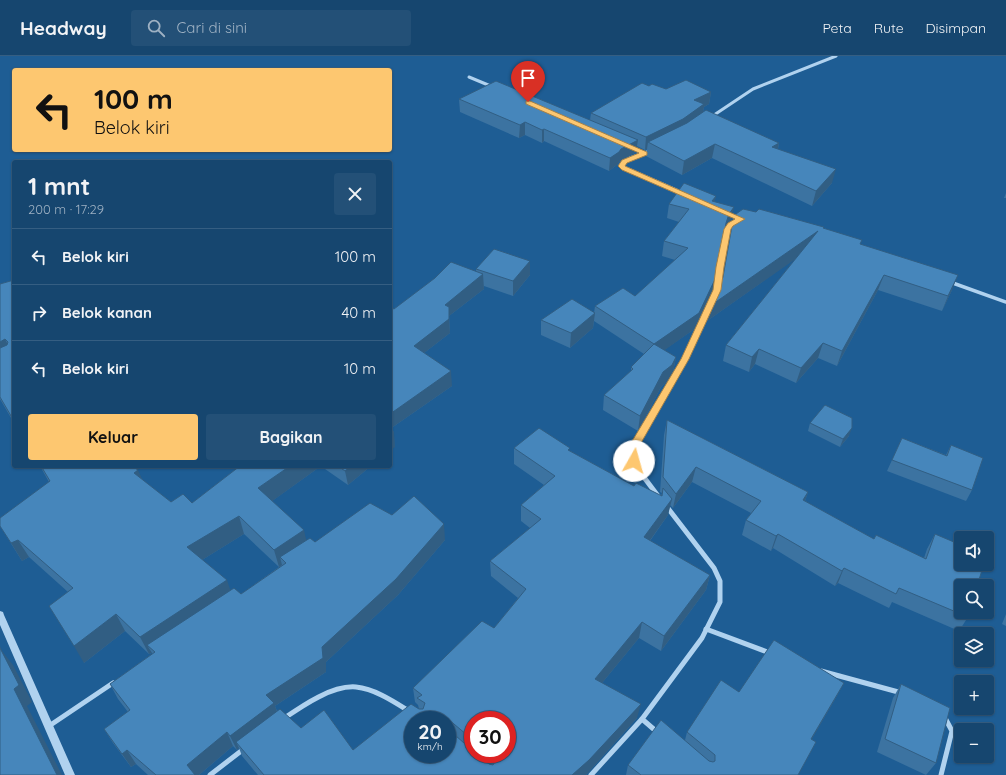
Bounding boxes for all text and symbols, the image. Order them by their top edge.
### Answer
search box [131,10,411,46]
text: Headway [20,16,107,40]
icon: search [145,17,167,39]
text: Cari di sini [177,18,247,37]
text: Peta [822,19,852,37]
text: Rute [874,19,904,37]
text: Disimpan [926,19,986,37]
pin [511,61,545,102]
icon: arrive [517,67,539,89]
text: 100 m [94,81,173,116]
icon: left [28,84,80,136]
text: Belok kiri [94,116,170,139]
text: 1 mnt [28,171,90,201]
button: close [334,173,376,215]
text: 200 m · 17:29 [28,201,104,217]
icon: left [28,246,50,268]
text: Belok kiri [62,247,129,266]
text: 100 m [335,247,376,266]
icon: right [28,302,50,324]
text: Belok kanan [62,303,152,322]
text: 40 m [341,303,376,322]
icon: left [28,358,50,380]
text: Belok kiri [62,359,129,378]
text: 10 m [344,359,376,378]
button: Keluar [28,414,198,460]
button: Bagikan [206,414,376,460]
position arrow [613,440,655,482]
map controls [954,531,994,763]
button: sound [954,531,994,571]
button: search [954,579,994,619]
button: layers [954,627,994,667]
button: + [954,675,994,715]
speed limit sign: 30 [464,711,516,763]
text: 20 [418,719,442,744]
button: − [954,723,994,763]
text: km/h [417,740,443,753]

